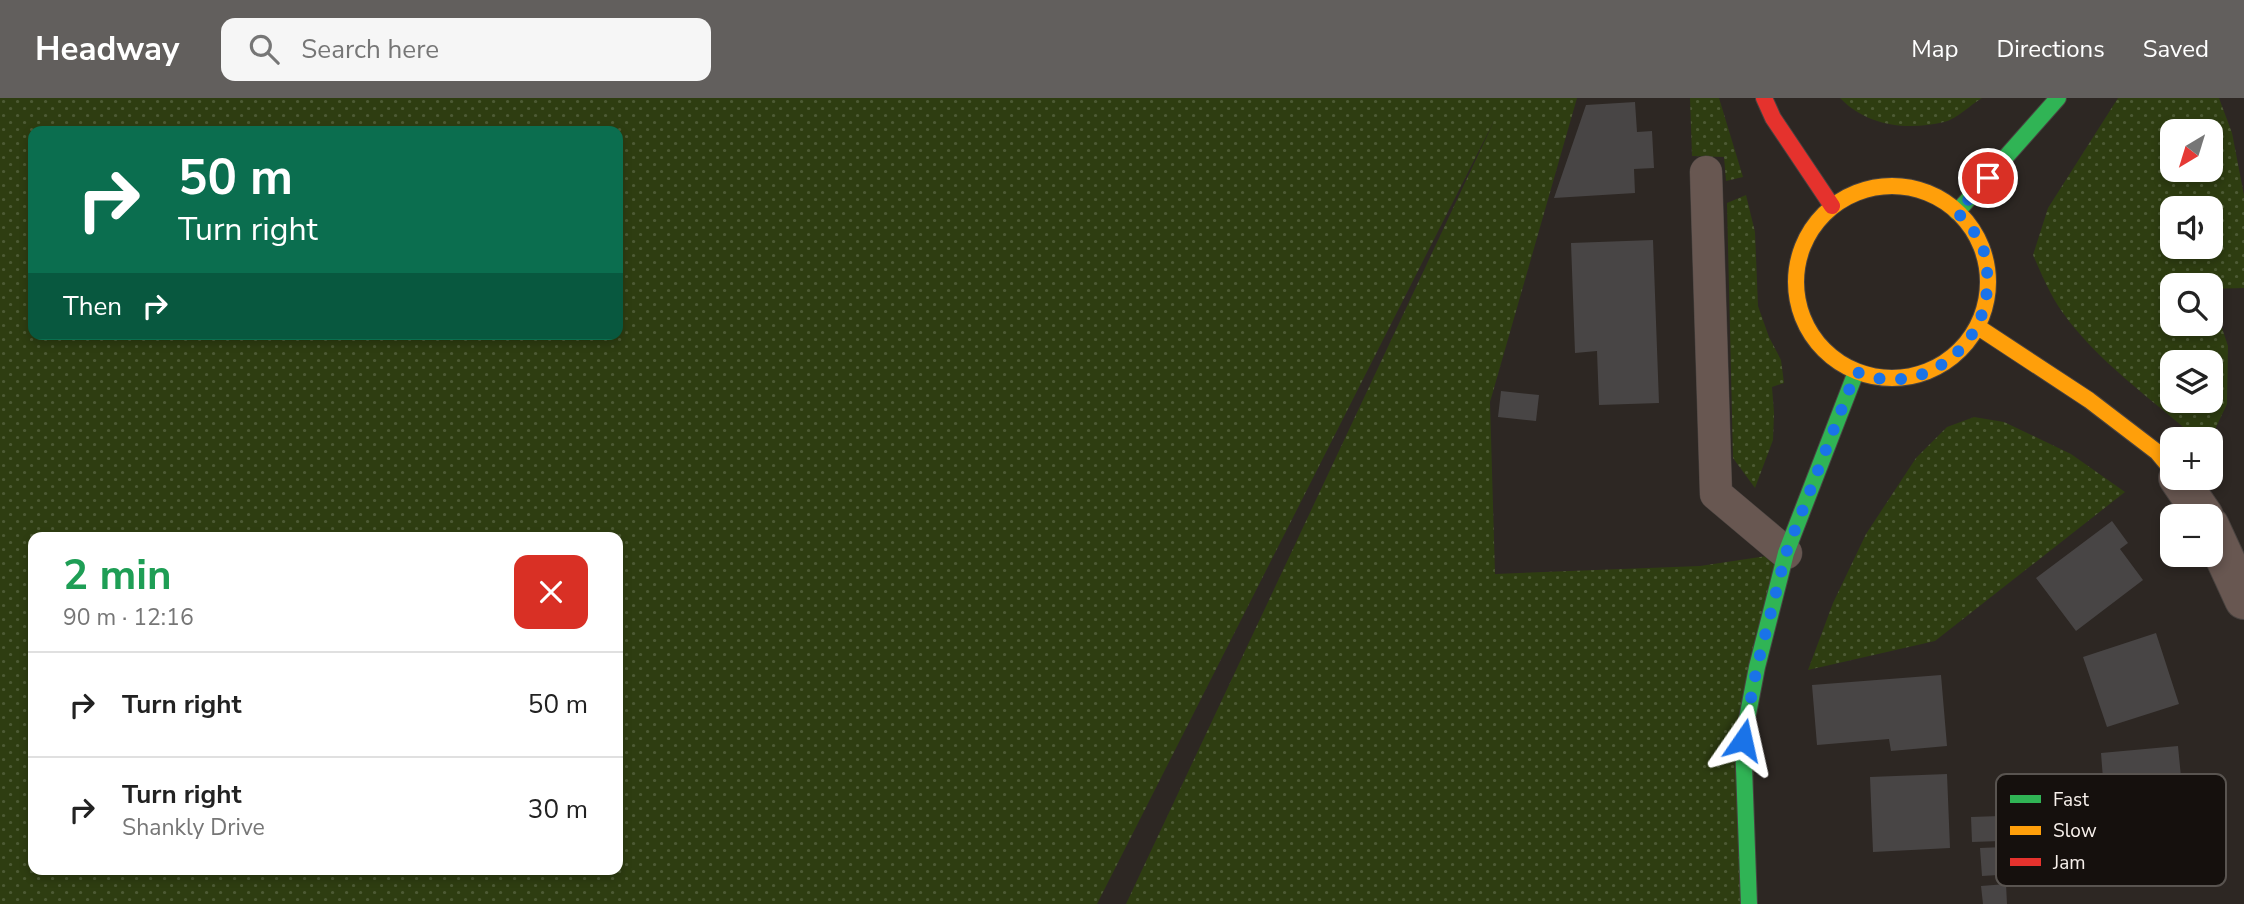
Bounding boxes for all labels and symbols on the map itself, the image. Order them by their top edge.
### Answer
north arrow [2160,119,2222,182]
pin [1958,148,2018,208]
position arrow [1706,703,1780,777]
legend [1996,774,2226,886]
text: Fast [2053,787,2089,813]
text: Slow [2053,818,2097,844]
text: Jam [2052,850,2086,876]

